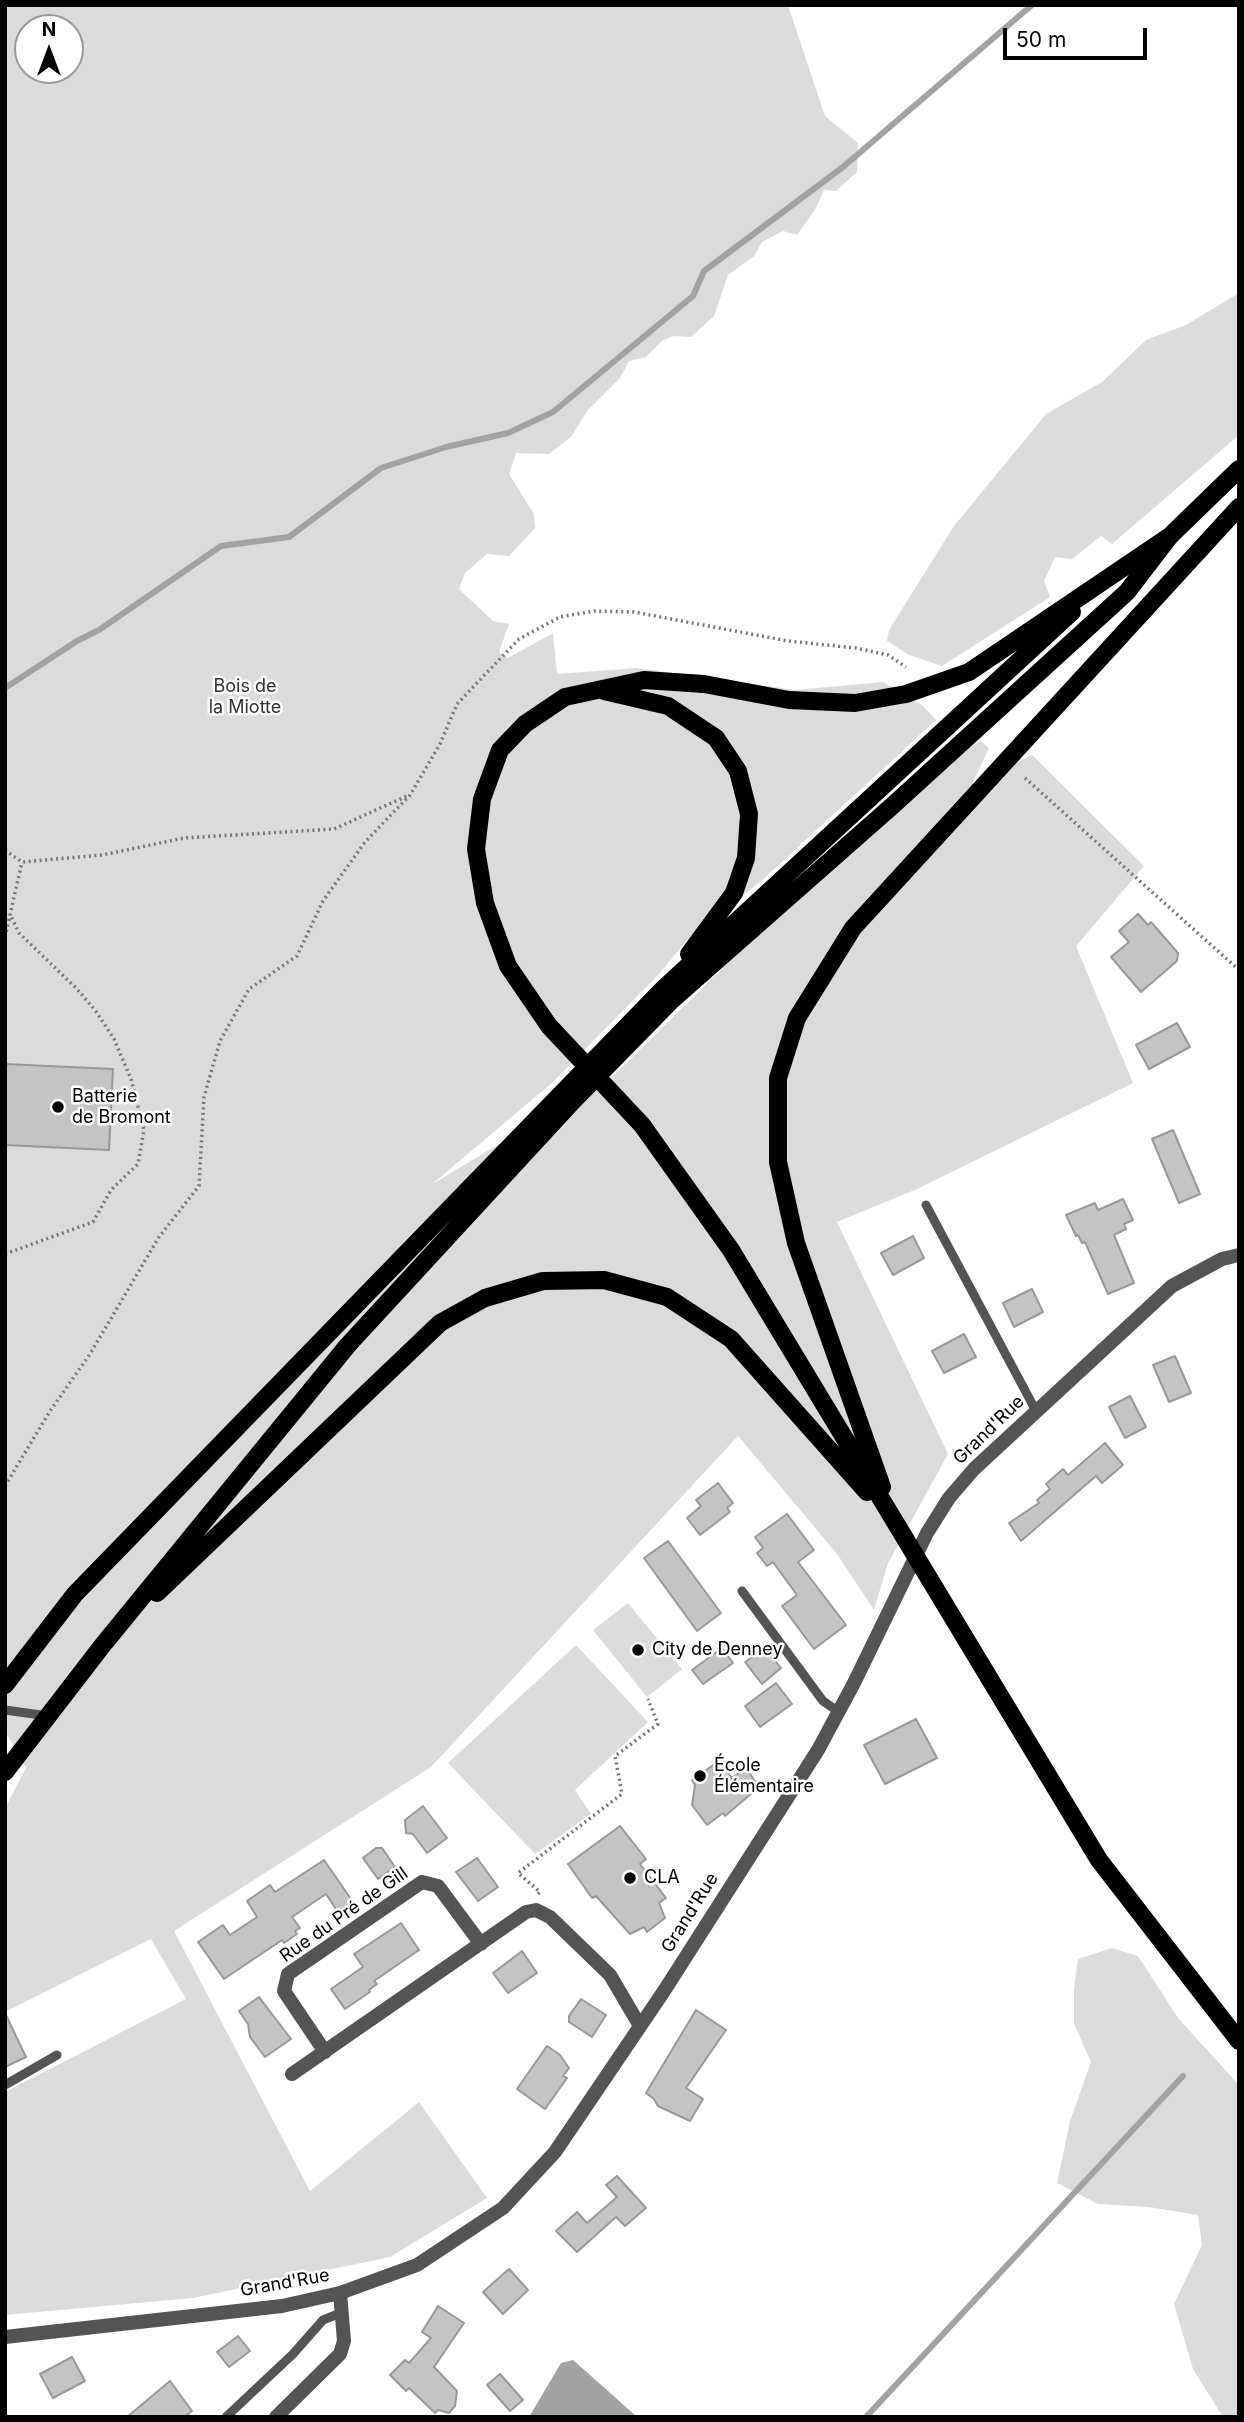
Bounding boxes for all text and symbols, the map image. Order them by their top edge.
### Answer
north arrow [14,14,84,84]
scale bar [1006,14,1150,58]
text: N [42,18,56,41]
text: 50 m [1016,27,1066,52]
park label: Bois de la Miotte [209,676,281,718]
place label: Batterie de Bromont [72,1086,171,1128]
marker: Batterie de Bromont [50,1099,66,1115]
street label: Grand'Rue [949,1391,1029,1469]
place label: City de Denney [652,1639,783,1661]
marker: City de Denney [630,1642,646,1658]
place label: École Élémentaire [714,1755,814,1798]
marker: École Élémentaire [692,1768,708,1784]
street label: Rue du Pré de Gill [276,1863,412,1967]
place label: CLA [644,1867,680,1889]
street label: Grand'Rue [657,1869,723,1957]
marker: CLA [622,1870,638,1886]
street label: Grand'Rue [239,2265,331,2301]

